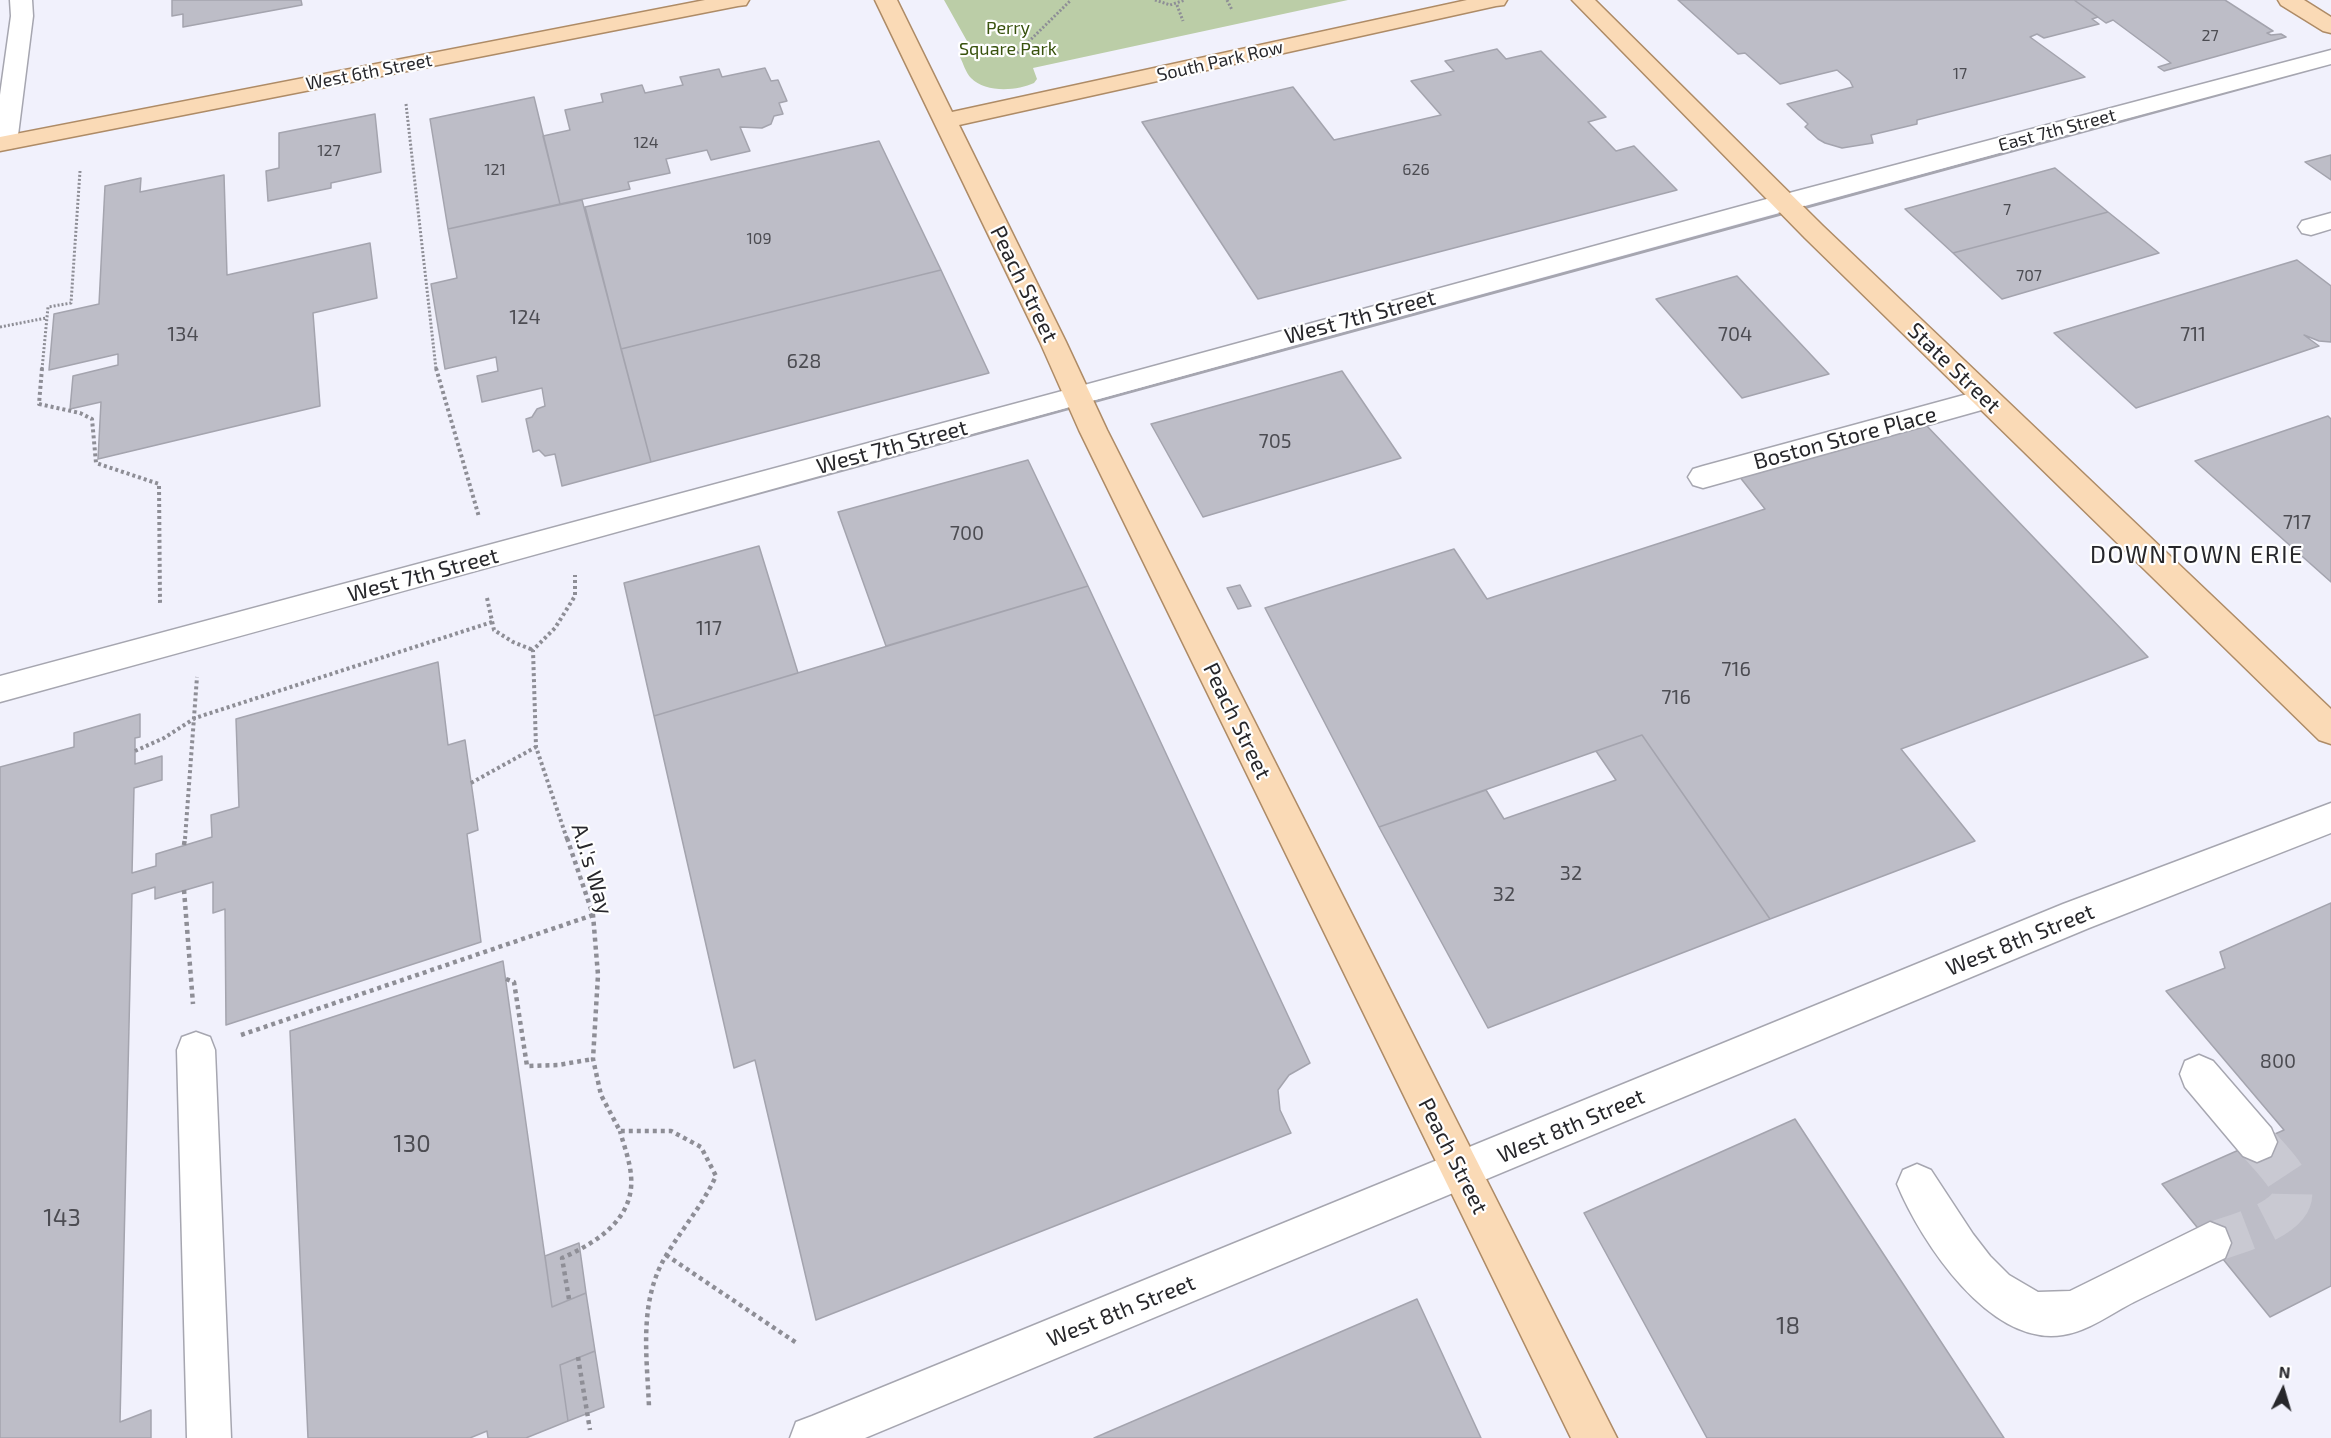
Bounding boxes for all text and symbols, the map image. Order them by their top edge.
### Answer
park label: Perry Square Park [959,17,1057,60]
house number: 27 [2201,26,2219,46]
street label: South Park Row [1155,36,1285,86]
street label: West 6th Street [304,49,434,95]
house number: 17 [1953,64,1967,84]
street label: East 7th Street [1996,104,2118,156]
house number: 124 [633,133,659,153]
house number: 127 [317,141,341,161]
house number: 121 [484,160,506,180]
house number: 626 [1402,160,1430,180]
house number: 7 [2003,200,2011,220]
street label: Peach Street [984,221,1064,347]
house number: 109 [746,229,772,249]
house number: 707 [2016,266,2042,286]
street label: West 7th Street [1282,284,1438,350]
house number: 124 [509,305,541,329]
street label: State Street [1902,317,2006,419]
house number: 134 [167,322,199,346]
house number: 704 [1718,322,1752,346]
house number: 711 [2180,322,2206,346]
house number: 628 [787,349,821,373]
street label: Boston Store Place [1751,401,1939,475]
street label: West 7th Street [814,414,970,480]
house number: 705 [1258,429,1292,453]
house number: 717 [2283,510,2311,534]
house number: 700 [950,521,984,545]
district label: DOWNTOWN ERIE [2090,541,2304,569]
street label: West 7th Street [345,542,501,608]
house number: 117 [696,616,722,640]
house number: 716 [1721,657,1751,681]
street label: Peach Street [1197,658,1277,784]
house number: 716 [1661,685,1691,709]
street label: A.J.'s Way [566,820,618,918]
house number: 32 [1560,861,1582,885]
house number: 32 [1493,882,1515,906]
street label: West 8th Street [1942,898,2098,982]
house number: 800 [2260,1049,2296,1073]
street label: West 8th Street [1493,1083,1649,1169]
street label: Peach Street [1413,1094,1493,1218]
house number: 130 [393,1130,431,1158]
house number: 143 [43,1204,81,1232]
street label: West 8th Street [1043,1269,1199,1353]
house number: 18 [1776,1312,1800,1340]
north arrow [2253,1360,2313,1420]
text: N [2278,1362,2291,1382]

